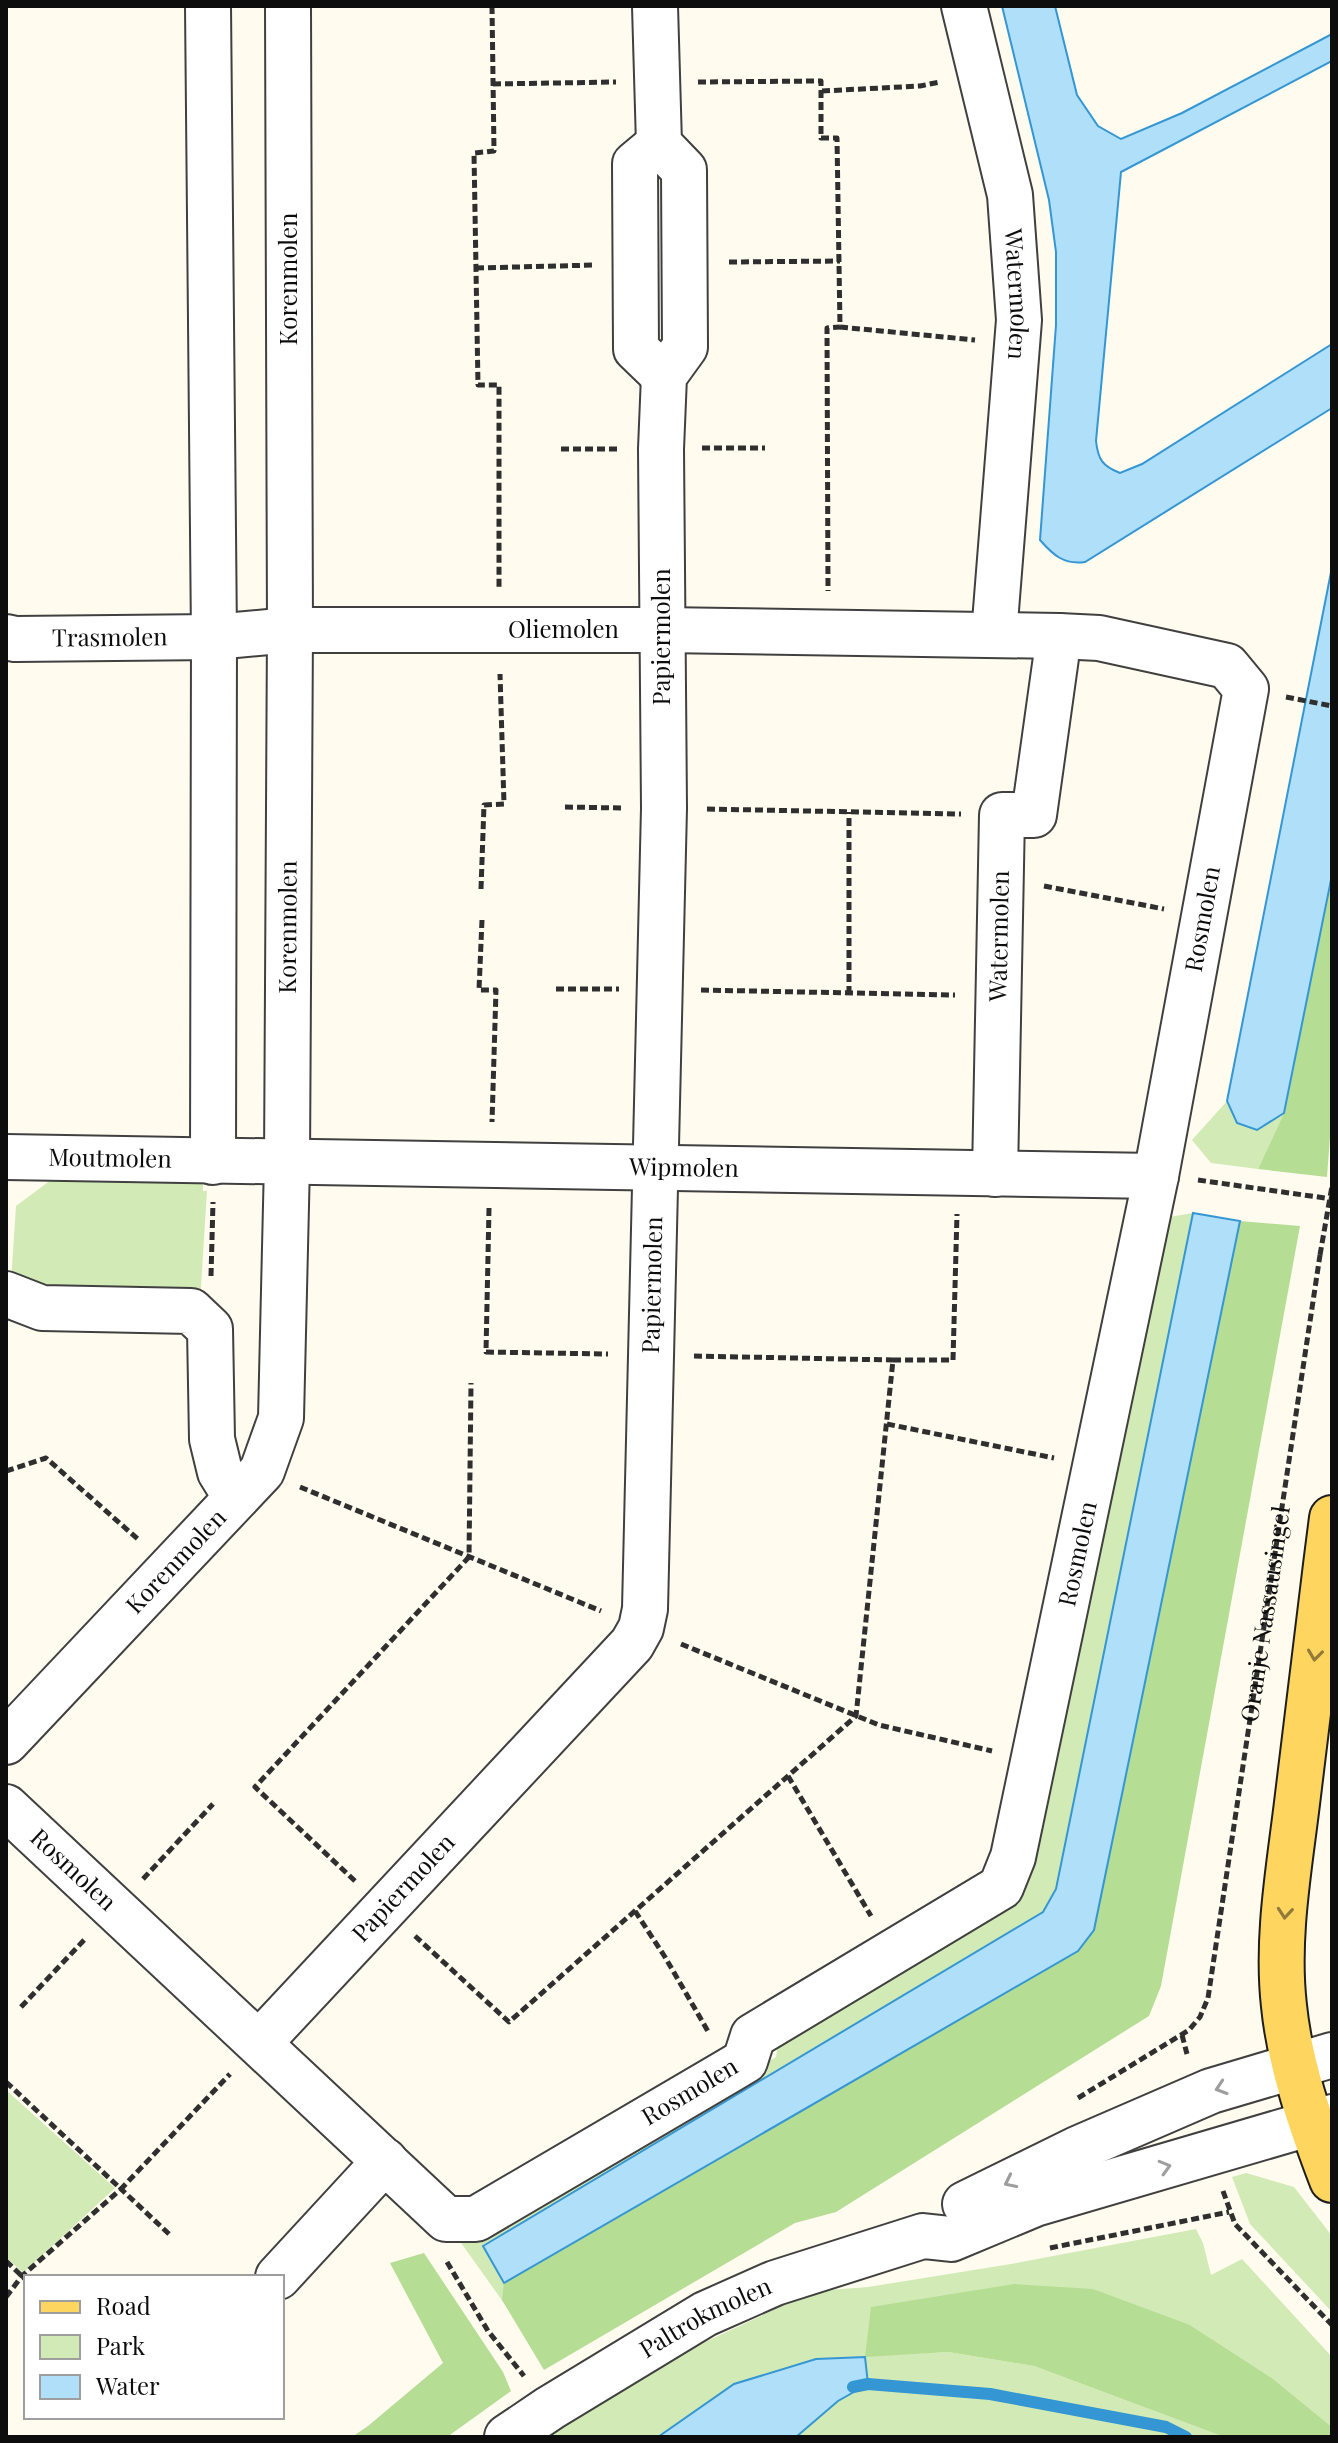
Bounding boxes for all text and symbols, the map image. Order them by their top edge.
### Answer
street label: Korenmolen [271,213,303,345]
street label: Watermolen [998,227,1037,361]
street label: Papiermolen [644,569,676,705]
street label: Oliemolen [508,612,619,644]
street label: Trasmolen [52,619,168,653]
street label: Korenmolen [270,861,303,994]
street label: Rosmolen [1176,863,1226,974]
street label: Watermolen [980,870,1015,1003]
street label: Moutmolen [48,1140,172,1174]
street label: Wipmolen [628,1149,739,1183]
street label: Papiermolen [633,1216,668,1354]
street label: Rosmolen [1049,1498,1103,1609]
street label: Korenmolen [118,1501,232,1620]
street label: Oranje Nassausingel [1232,1503,1296,1724]
one-way arrow [1307,1649,1324,1662]
street label: Rosmolen [24,1820,124,1917]
street label: Papiermolen [344,1826,461,1948]
one-way arrow [1277,1907,1294,1920]
street label: Rosmolen [635,2049,743,2131]
one-way arrow [1215,2079,1229,2095]
one-way arrow [1158,2160,1171,2176]
one-way arrow [1004,2172,1018,2188]
street label: Paltrokmolen [633,2269,776,2364]
legend [24,2275,284,2419]
text: Road [96,2289,151,2321]
text: Park [96,2329,146,2361]
text: Water [95,2369,160,2401]

